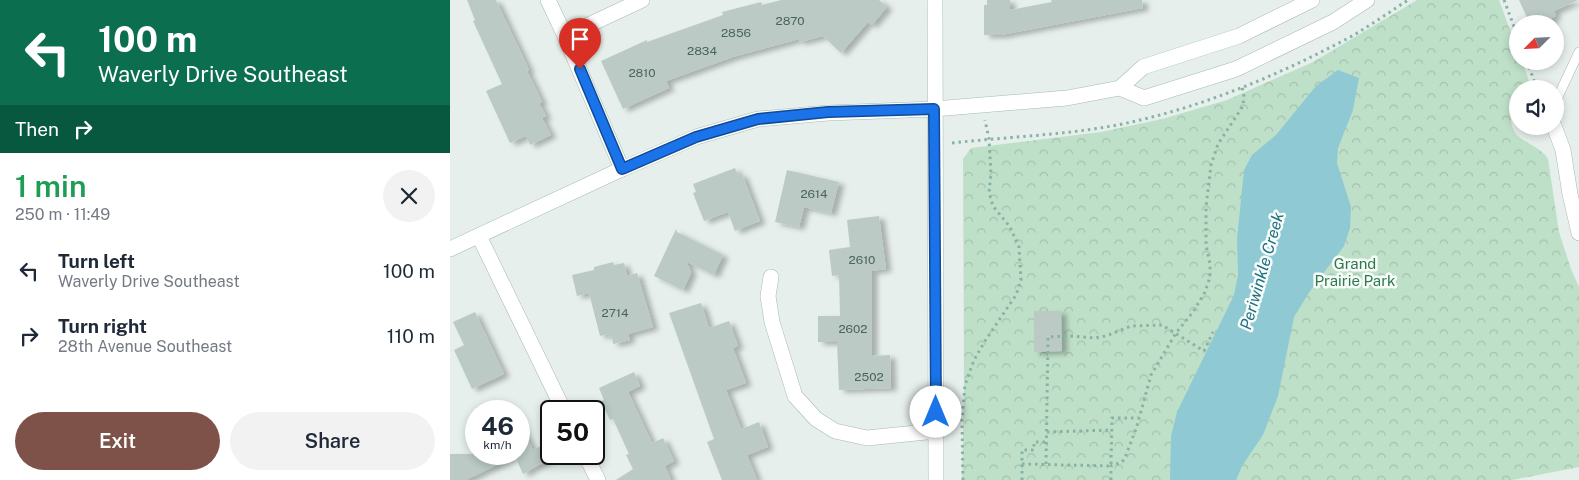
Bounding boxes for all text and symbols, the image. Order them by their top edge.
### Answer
house number: 2870 [775,14,805,28]
north arrow [1509,15,1564,70]
map controls [1509,15,1564,135]
pin [559,18,601,69]
text: 100 m [98,19,197,60]
icon: left [15,20,80,85]
icon: arrive [566,25,594,53]
house number: 2856 [721,26,751,40]
house number: 2834 [687,44,717,58]
text: Waverly Drive Southeast [98,61,348,87]
house number: 2810 [628,66,656,80]
button: sound [1509,80,1564,135]
icon: right [69,115,97,143]
text: Then [15,118,59,140]
text: 1 min [15,168,86,204]
button: close [383,170,435,222]
house number: 2614 [800,187,828,201]
text: 250 m · 11:49 [15,205,110,224]
water label: Periwinkle Creek [1236,210,1288,332]
text: Turn left [58,250,135,272]
house number: 2610 [849,253,875,267]
park label: Grand Prairie Park [1315,255,1395,289]
icon: left [15,257,43,285]
text: 100 m [383,260,435,282]
text: Waverly Drive Southeast [58,272,240,291]
house number: 2714 [601,306,629,320]
text: Turn right [58,315,147,337]
icon: right [15,322,43,350]
house number: 2602 [838,322,868,336]
text: 110 m [387,325,435,347]
text: 28th Avenue Southeast [58,337,232,356]
house number: 2502 [854,370,884,384]
position arrow [909,385,961,437]
speed limit sign: 50 [540,400,605,465]
text: 46 [481,411,514,441]
button: Exit [15,412,220,470]
button: Share [230,412,435,470]
text: km/h [483,438,512,452]

